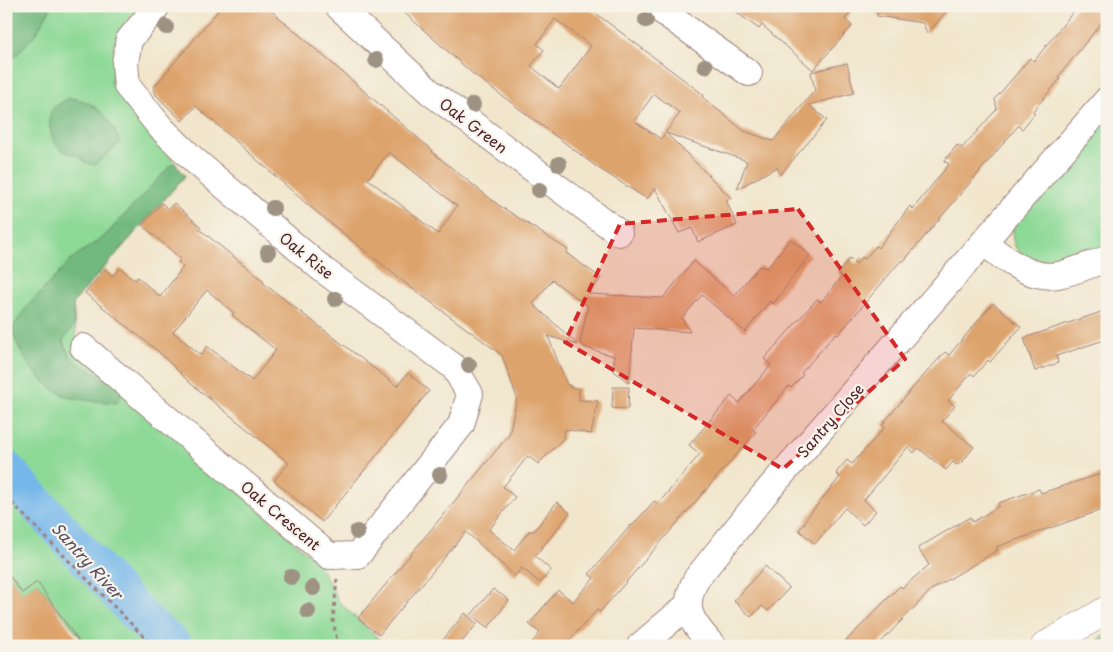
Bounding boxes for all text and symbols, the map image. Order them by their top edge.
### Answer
street label: Oak Green [435,92,513,158]
street label: Oak Rise [275,226,339,284]
street label: Santry Close [791,378,869,462]
street label: Oak Crescent [236,475,326,555]
water label: Santry River [47,516,131,606]

